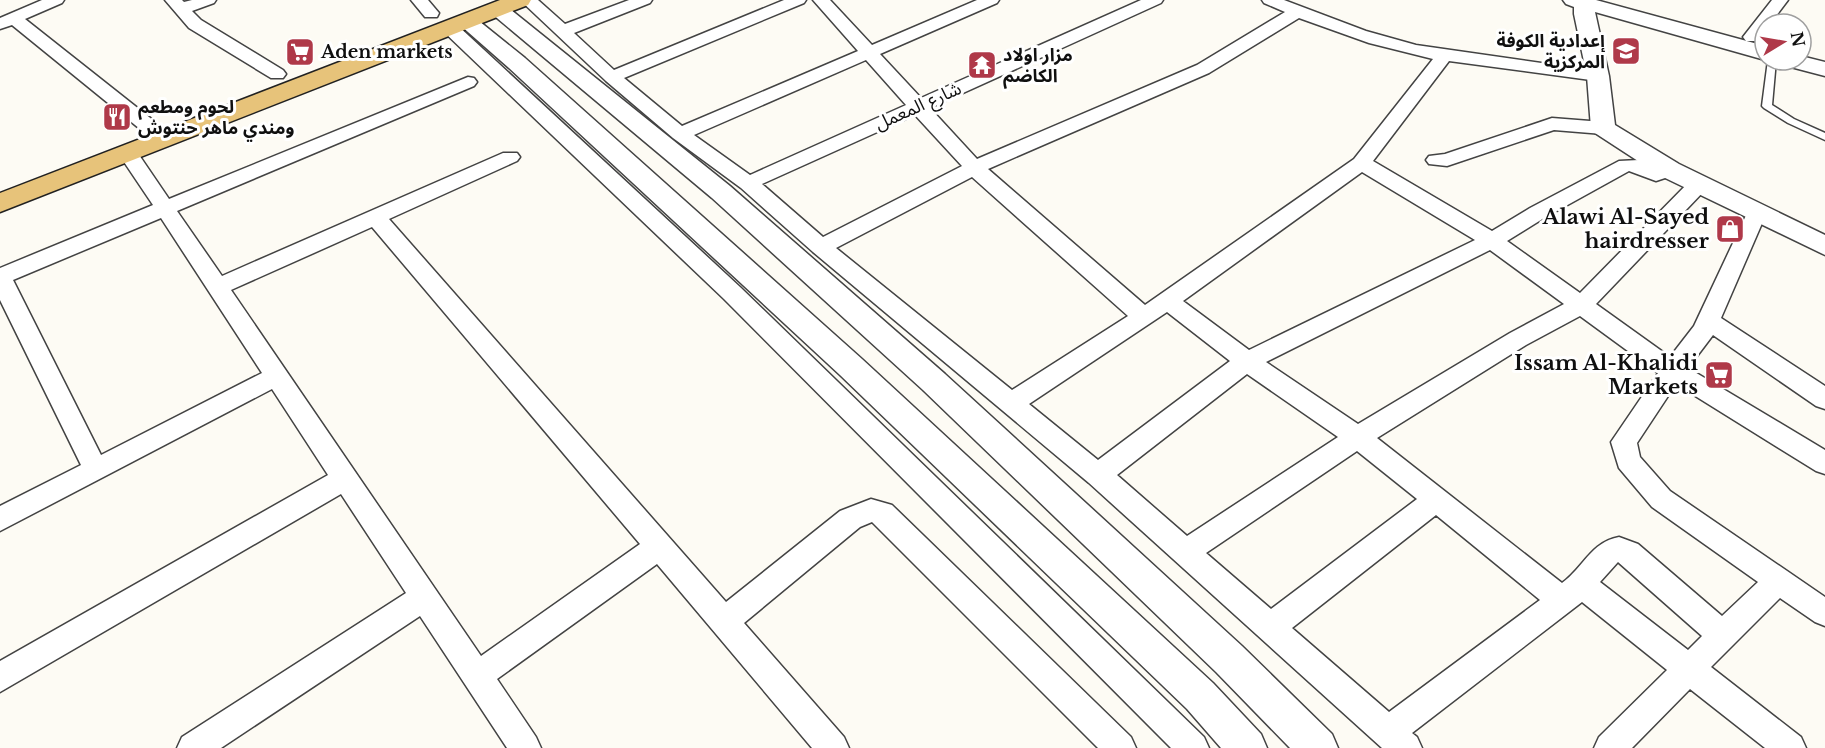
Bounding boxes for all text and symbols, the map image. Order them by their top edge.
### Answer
north arrow [1753,12,1813,72]
place label: إعدادية الكوفة المركزية [1496,30,1606,73]
text: N [1786,30,1809,48]
school or university icon: إعدادية الكوفة المركزية [1610,35,1642,67]
supermarket icon: Aden markets [284,36,316,68]
place label: Aden markets [320,41,453,63]
place label: مزار اولاد الكاضم [1003,44,1073,89]
temple icon: مزار اولاد الكاضم [966,49,998,81]
street label: شارع المعمل [871,77,966,138]
place label: لحوم ومطعم ومندي ماهر حنتوش [138,96,295,142]
restaurant icon: لحوم ومطعم ومندي ماهر حنتوش [101,101,133,133]
place label: Alawi Al-Sayed hairdresser [1541,204,1710,254]
shop icon: Alawi Al-Sayed hairdresser [1714,213,1746,245]
place label: Issam Al-Khalidi Markets [1514,350,1698,400]
supermarket icon: Issam Al-Khalidi Markets [1703,359,1735,391]

